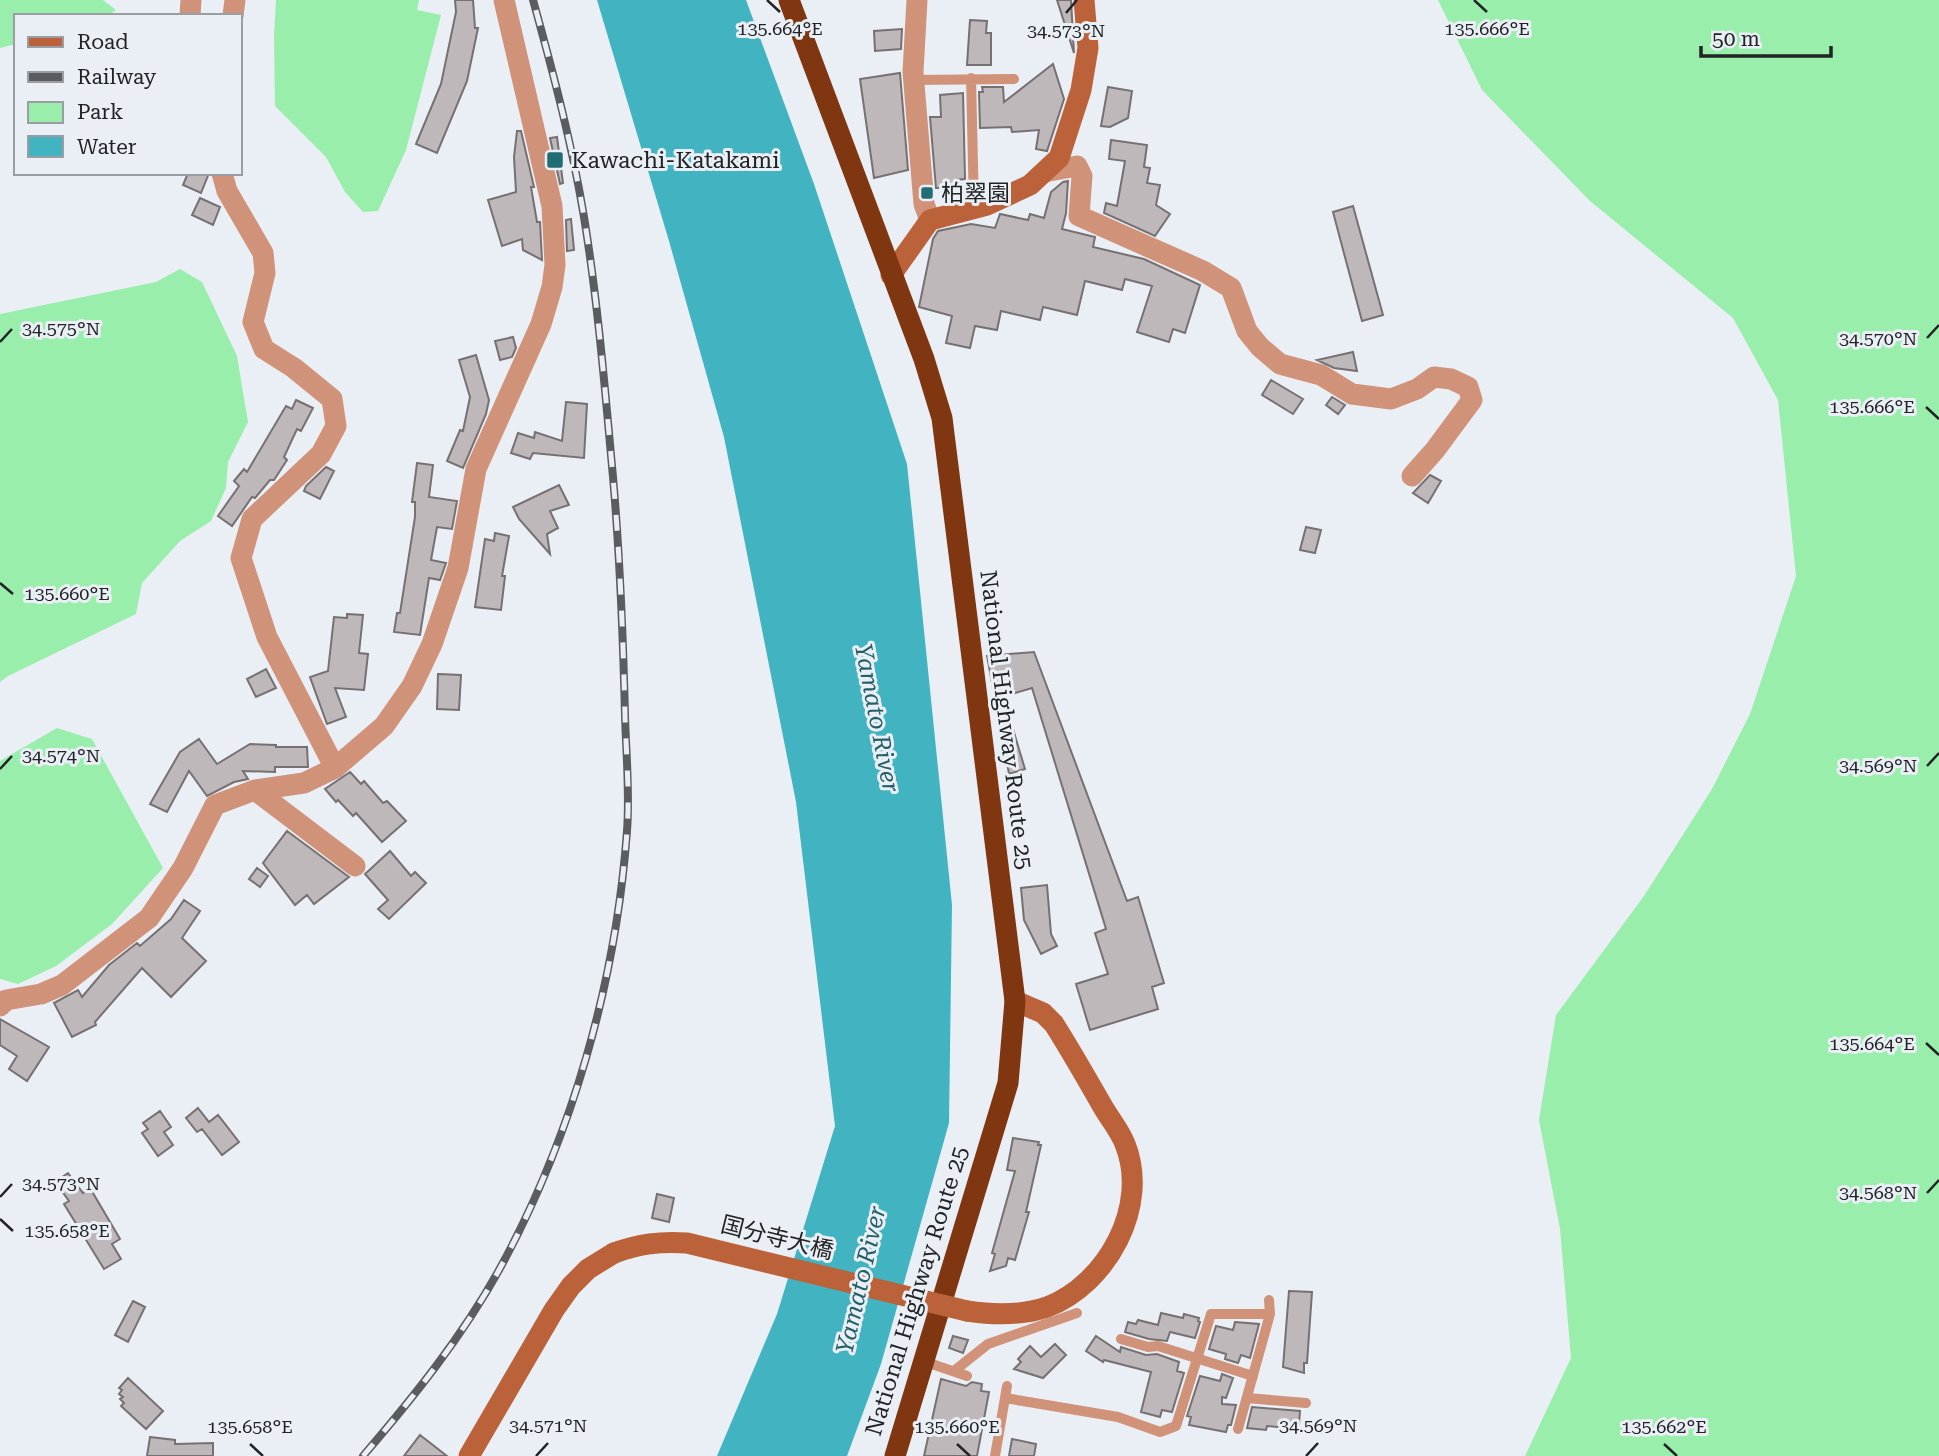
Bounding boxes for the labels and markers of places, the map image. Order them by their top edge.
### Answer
place label: Kawachi-Katakami [571,147,780,174]
marker: Kawachi-Katakami [545,150,565,170]
place label: 柏翠園 [941,180,1010,207]
marker: 柏翠園 [919,185,935,201]

